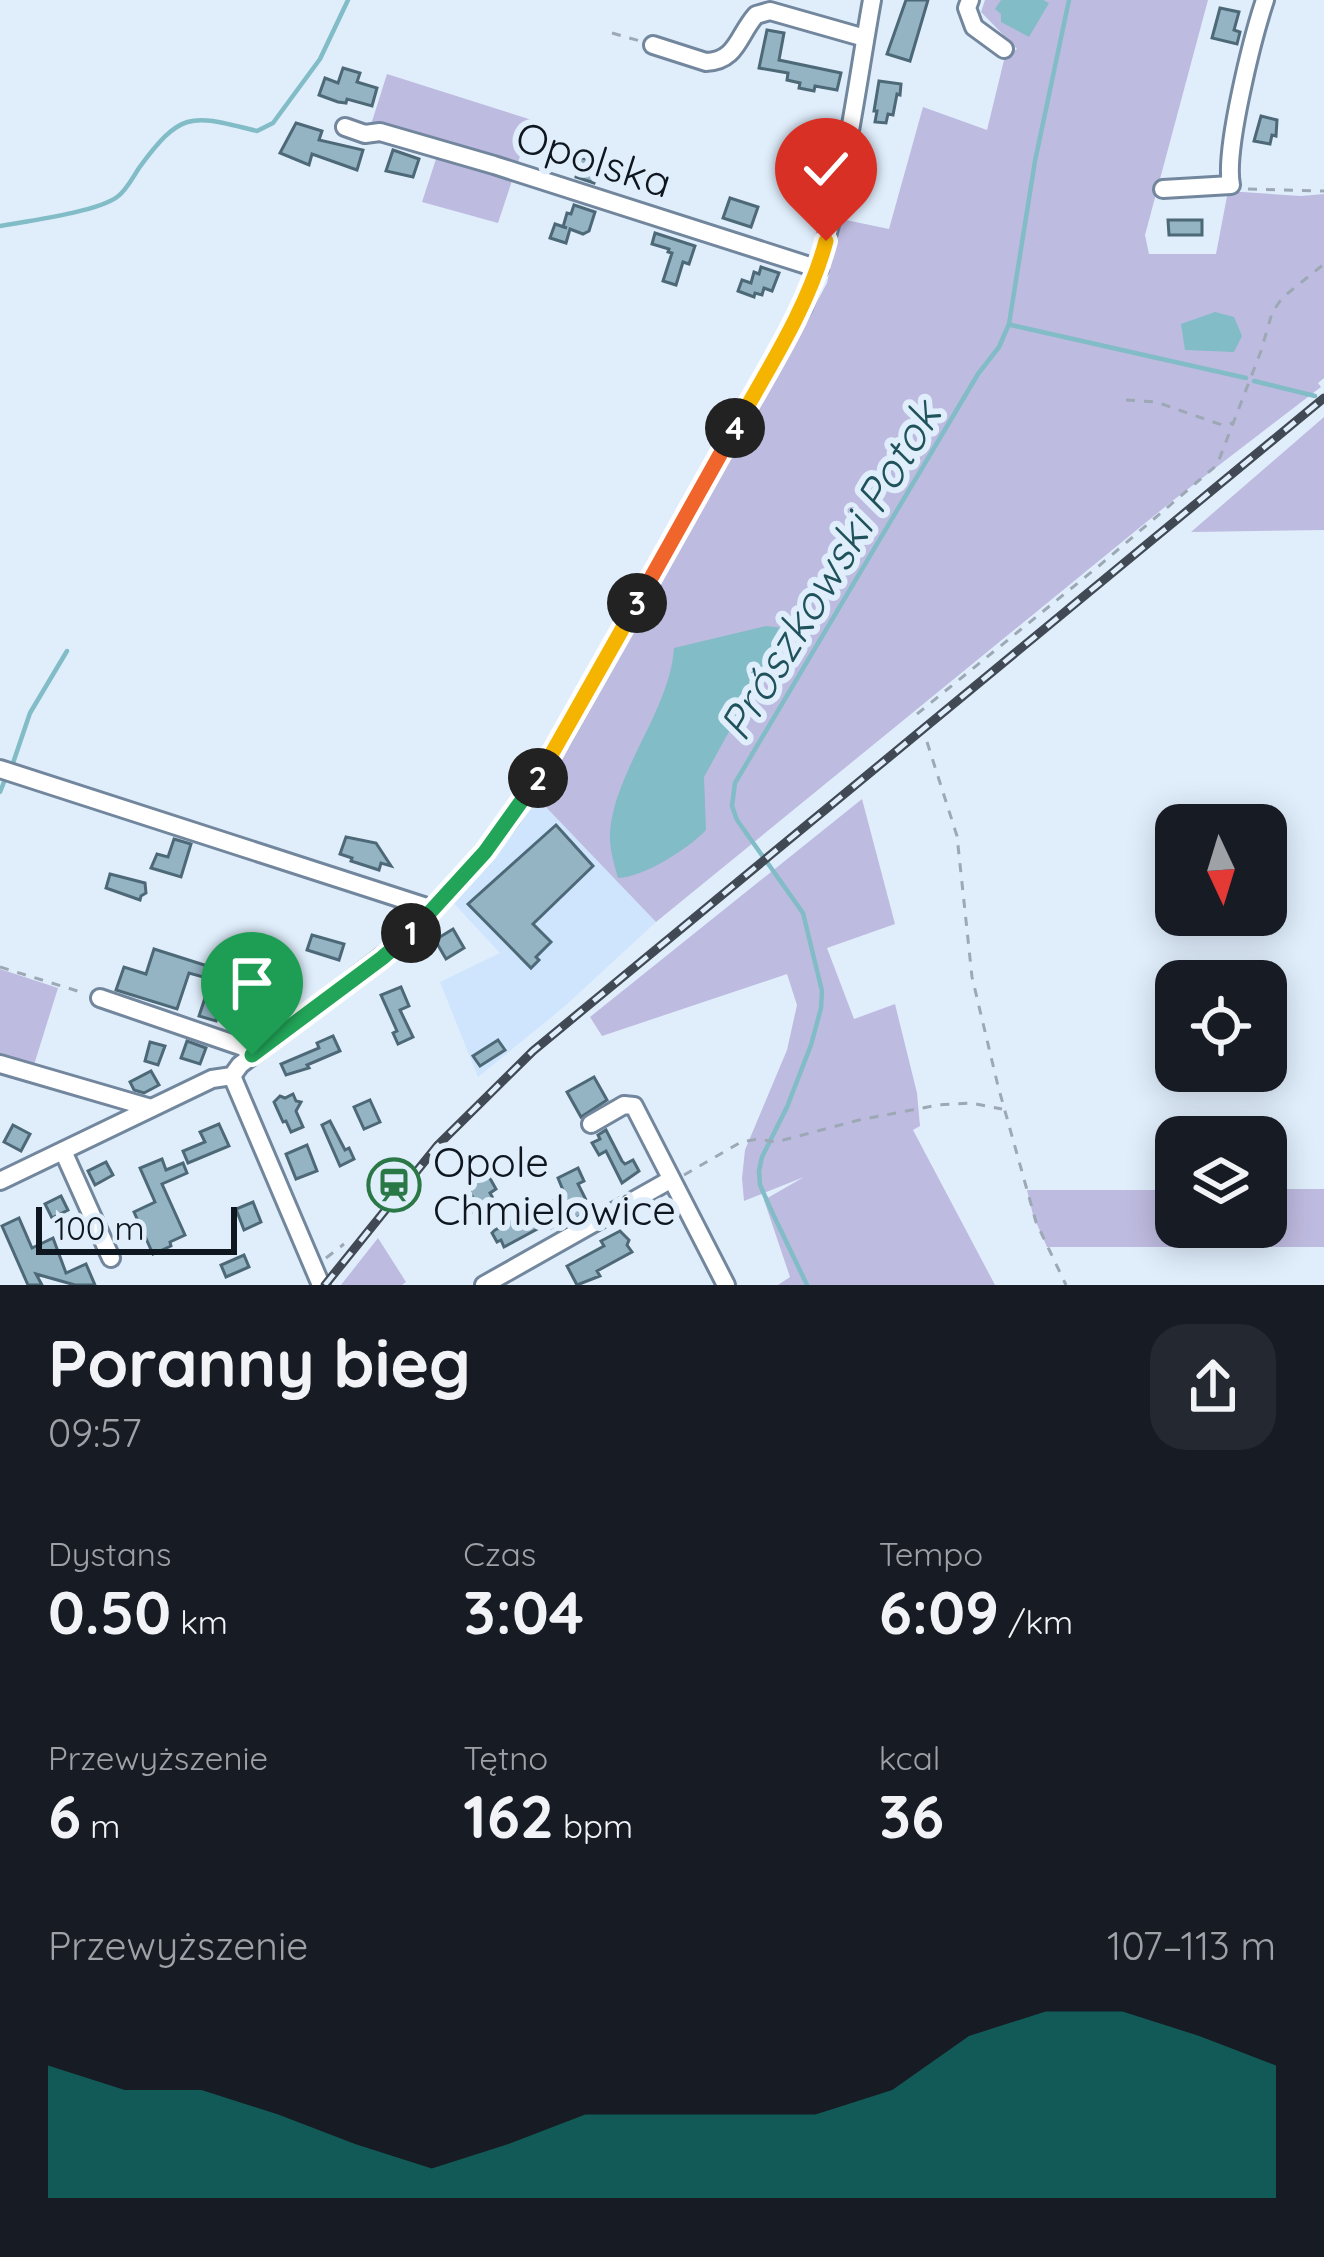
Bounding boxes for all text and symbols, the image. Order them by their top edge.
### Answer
street label: Opolska [510,109,678,209]
pin [775,118,877,241]
icon: check [793,136,859,202]
water label: Prószkowski Potok [706,387,954,749]
pin: 4 [705,398,765,458]
text: 4 [725,407,745,448]
pin: 3 [607,573,667,633]
text: 3 [628,582,646,623]
pin: 2 [508,748,568,808]
text: 2 [529,757,547,798]
north arrow [1155,804,1287,936]
map controls [1155,804,1287,1248]
pin: 1 [381,903,441,963]
text: 1 [405,912,417,953]
pin [201,932,303,1055]
icon: arrive [219,950,285,1016]
button: locate [1155,960,1287,1092]
button: layers [1155,1116,1287,1248]
place label: Opole Chmielowice [433,1135,676,1236]
station icon: Opole Chmielowice [366,1157,422,1213]
scale bar [36,1201,237,1254]
text: 100 m [54,1207,145,1248]
text: Poranny bieg [48,1321,471,1404]
button: share [1150,1324,1276,1450]
text: 09:57 [48,1408,142,1457]
text: Dystans [48,1533,171,1574]
text: Czas [463,1533,536,1574]
text: Tempo [879,1533,983,1574]
text: 0.50 [48,1574,171,1649]
text: 3:04 [463,1574,584,1649]
text: 6:09 [879,1574,999,1649]
text: km [171,1601,228,1642]
text: /km [999,1601,1073,1642]
text: Przewyższenie [48,1737,268,1778]
text: Tętno [463,1737,548,1778]
text: kcal [879,1737,940,1778]
text: 6 [48,1778,81,1853]
text: 162 [463,1778,554,1853]
text: 36 [879,1778,944,1853]
text: m [81,1805,120,1846]
text: bpm [554,1805,633,1846]
text: Przewyższenie [48,1921,308,1970]
text: 107–113 m [1107,1921,1276,1970]

